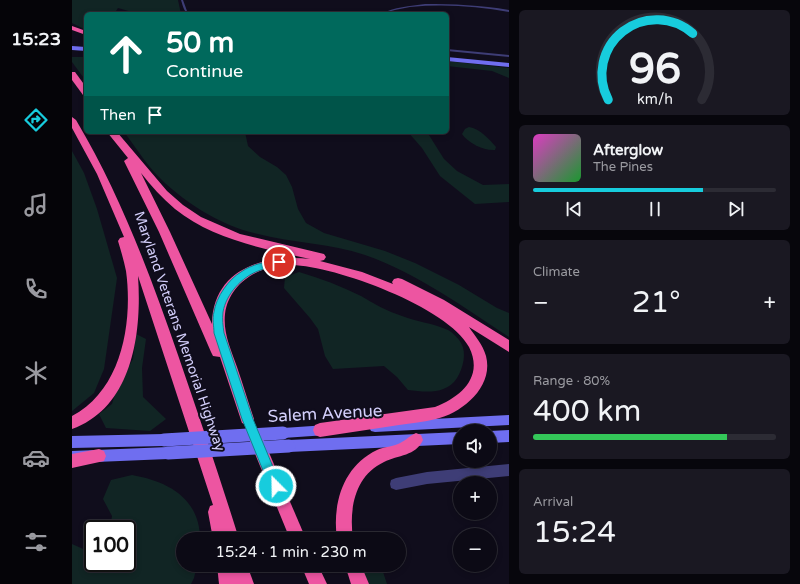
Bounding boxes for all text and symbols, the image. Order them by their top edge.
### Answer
text: 50 m [166,26,234,60]
text: 15:23 [11,28,61,50]
icon: ahead [100,28,152,80]
text: 96 [628,45,681,95]
text: Continue [166,60,243,82]
text: km/h [637,91,672,108]
icon: arrive [144,104,166,126]
icon: directions [22,106,50,134]
text: Then [100,106,136,124]
text: Afterglow [593,141,663,159]
text: The Pines [593,159,653,175]
icon: music [22,191,50,219]
icon: previous [563,198,585,220]
icon: pause [644,198,666,220]
icon: next [725,198,747,220]
street label: Maryland Veterans Memorial Highway [130,209,229,454]
pin [262,245,296,279]
icon: arrive [268,251,290,273]
text: Climate [533,264,580,280]
icon: phone [22,275,50,303]
text: 21° [632,284,681,321]
text: − [533,290,549,316]
text: + [764,290,776,316]
icon: climate [22,359,50,387]
text: Range · 80% [533,373,610,389]
text: 400 km [533,393,641,430]
street label: Salem Avenue [267,400,383,427]
map controls [453,424,497,572]
button: sound [453,424,497,468]
icon: car [22,444,50,472]
position arrow [255,465,297,507]
button: + [453,476,497,520]
text: Arrival [533,494,573,510]
text: 15:24 [533,514,616,551]
speed limit sign: 100 [84,520,136,572]
icon: filters [22,528,50,556]
button: − [453,528,497,572]
text: 15:24 · 1 min · 230 m [216,543,366,561]

